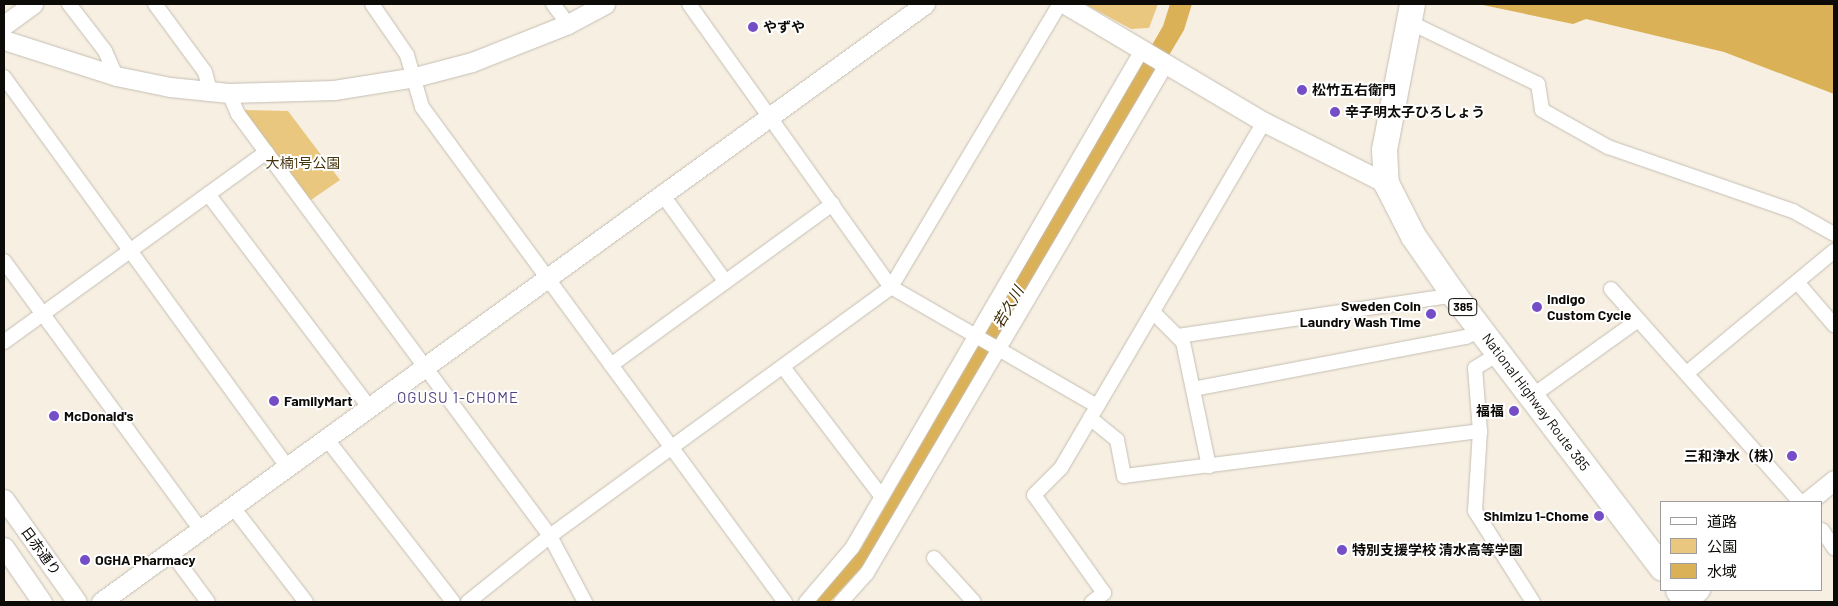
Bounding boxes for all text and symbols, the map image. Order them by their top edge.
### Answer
place label: やずや [763,19,805,35]
marker: やずや [747,21,759,33]
place label: 松竹五右衛門 [1312,82,1396,98]
marker: 松竹五右衛門 [1296,84,1308,96]
place label: 辛子明太子ひろしょう [1345,104,1485,120]
marker: 辛子明太子ひろしょう [1329,106,1341,118]
park label: 大楠1号公園 [266,155,340,171]
water label: 若久川 [989,283,1027,331]
place label: Indigo Custom Cycle [1547,291,1631,324]
place label: Sweden Coin Laundry Wash Time [1300,298,1421,331]
road number: 385 [1448,298,1478,316]
marker: Indigo Custom Cycle [1531,301,1543,313]
marker: Sweden Coin Laundry Wash Time [1425,308,1437,320]
street label: National Highway Route 385 [1479,330,1593,474]
district label: OGUSU 1-CHOME [395,389,521,407]
place label: FamilyMart [284,393,352,409]
marker: FamilyMart [268,395,280,407]
place label: 福福 [1476,403,1504,419]
marker: 福福 [1508,405,1520,417]
place label: McDonald's [64,408,133,424]
marker: McDonald's [48,410,60,422]
place label: 三和浄水（株） [1684,448,1782,464]
marker: 三和浄水（株） [1786,450,1798,462]
legend [1660,501,1823,591]
place label: Shimizu 1-Chome [1483,508,1589,524]
marker: Shimizu 1-Chome [1593,510,1605,522]
text: 道路 [1707,512,1737,530]
street label: 日赤通り [18,523,64,579]
text: 公園 [1707,537,1737,555]
place label: 特別支援学校 清水高等学園 [1352,542,1523,558]
marker: 特別支援学校 清水高等学園 [1336,544,1348,556]
place label: OGHA Pharmacy [95,552,196,568]
marker: OGHA Pharmacy [79,554,91,566]
text: 水域 [1707,562,1737,580]

